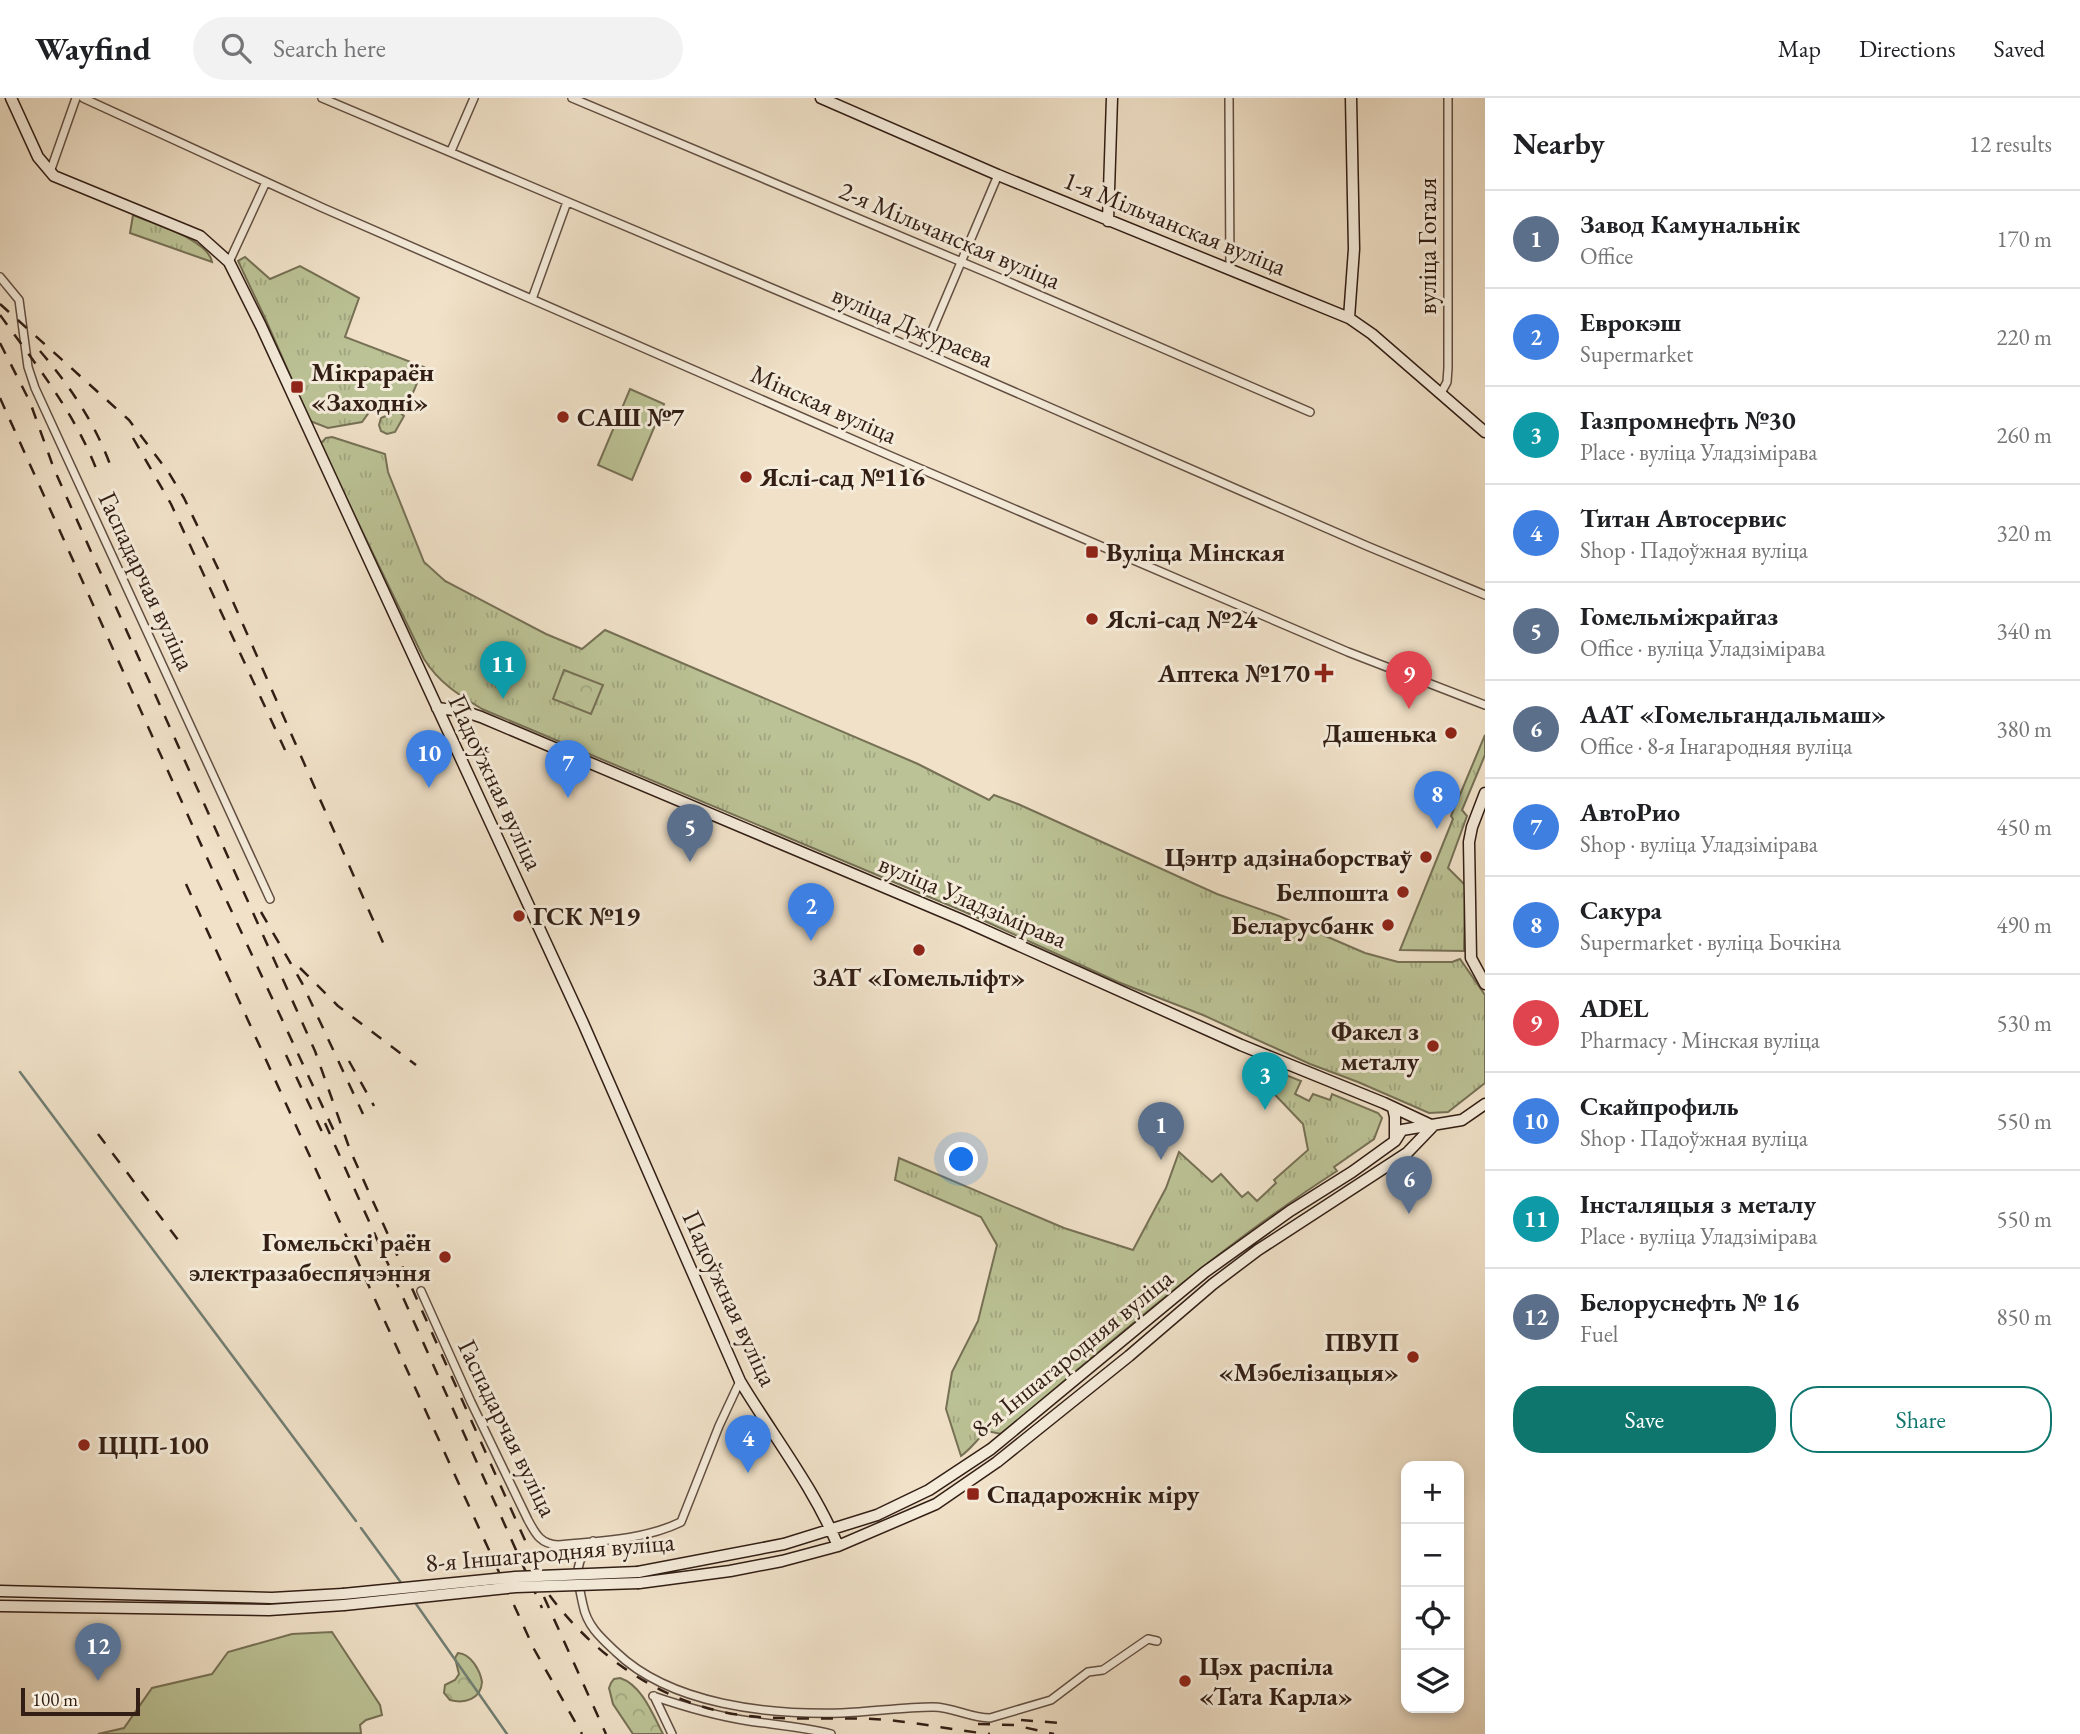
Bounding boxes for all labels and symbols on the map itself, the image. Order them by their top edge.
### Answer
street label: 1-я Мільчанская вуліца [1059,163,1292,283]
street label: 2-я Мільчанская вуліца [834,173,1066,297]
street label: вуліца Гогаля [1410,178,1444,314]
street label: вуліца Джураева [827,277,999,375]
place label: Мікрараён «Заходні» [311,355,434,419]
street label: Мінская вуліца [745,357,903,452]
marker: Мікрараён «Заходні» [289,379,305,395]
place label: САШ №7 [577,400,685,434]
marker: САШ №7 [555,409,571,425]
place label: Яслі-сад №116 [759,460,925,494]
marker: Яслі-сад №116 [738,469,754,485]
street label: Гаспадарчая вуліца [91,486,203,676]
place label: Вуліца Мінская [1106,535,1285,569]
marker: Вуліца Мінская [1084,544,1100,560]
place label: Яслі-сад №24 [1105,602,1258,636]
marker: Яслі-сад №24 [1084,611,1100,627]
pin: 11 [480,641,526,699]
pin: 9 [1386,651,1432,709]
place label: Аптека №170 [1157,656,1310,690]
marker: Аптека №170 [1316,665,1332,681]
street label: Падоўжная вуліца [440,689,552,876]
place label: Дашенька [1323,716,1438,750]
marker: Дашенька [1443,725,1459,741]
pin: 10 [406,730,452,788]
pin: 7 [545,740,591,798]
pin: 8 [1414,771,1460,829]
pin: 5 [667,804,713,862]
place label: Цэнтр адзінаборстваў [1165,840,1412,874]
street label: вуліца Уладзімірава [874,846,1073,956]
marker: Цэнтр адзінаборстваў [1418,849,1434,865]
place label: Белпошта [1276,875,1390,909]
pin: 2 [788,883,834,941]
marker: Белпошта [1395,884,1411,900]
place label: ГСК №19 [533,899,640,933]
marker: ГСК №19 [511,908,527,924]
place label: Беларусбанк [1231,908,1375,942]
marker: Беларусбанк [1380,917,1396,933]
marker: ЗАТ «Гомельліфт» [911,942,927,958]
place label: ЗАТ «Гомельліфт» [813,960,1025,994]
place label: Факел з металу [1331,1014,1419,1078]
marker: Факел з металу [1425,1038,1441,1054]
pin: 3 [1242,1052,1288,1110]
pin: 1 [1138,1102,1184,1160]
your location [944,1142,978,1176]
pin: 6 [1386,1156,1432,1214]
street label: Падоўжная вуліца [674,1205,786,1392]
place label: Гомельскі раён электразабеспячэння [189,1225,431,1289]
marker: Гомельскі раён электразабеспячэння [437,1249,453,1265]
street label: 8-я Іншагародняя вуліца [964,1261,1180,1445]
place label: ПВУП «Мэбелізацыя» [1218,1325,1399,1389]
street label: Гаспадарчая вуліца [450,1334,566,1523]
marker: ПВУП «Мэбелізацыя» [1405,1349,1421,1365]
pin: 4 [725,1415,771,1473]
place label: ЦЦП-100 [98,1428,209,1462]
marker: ЦЦП-100 [76,1437,92,1453]
place label: Спадарожнік міру [987,1477,1200,1511]
marker: Спадарожнік міру [965,1486,981,1502]
street label: 8-я Іншагародняя вуліца [424,1524,677,1580]
pin: 12 [75,1623,121,1681]
place label: Цэх распіла «Тата Карла» [1199,1649,1353,1713]
marker: Цэх распіла «Тата Карла» [1177,1673,1193,1689]
scale bar [21,1685,140,1717]

